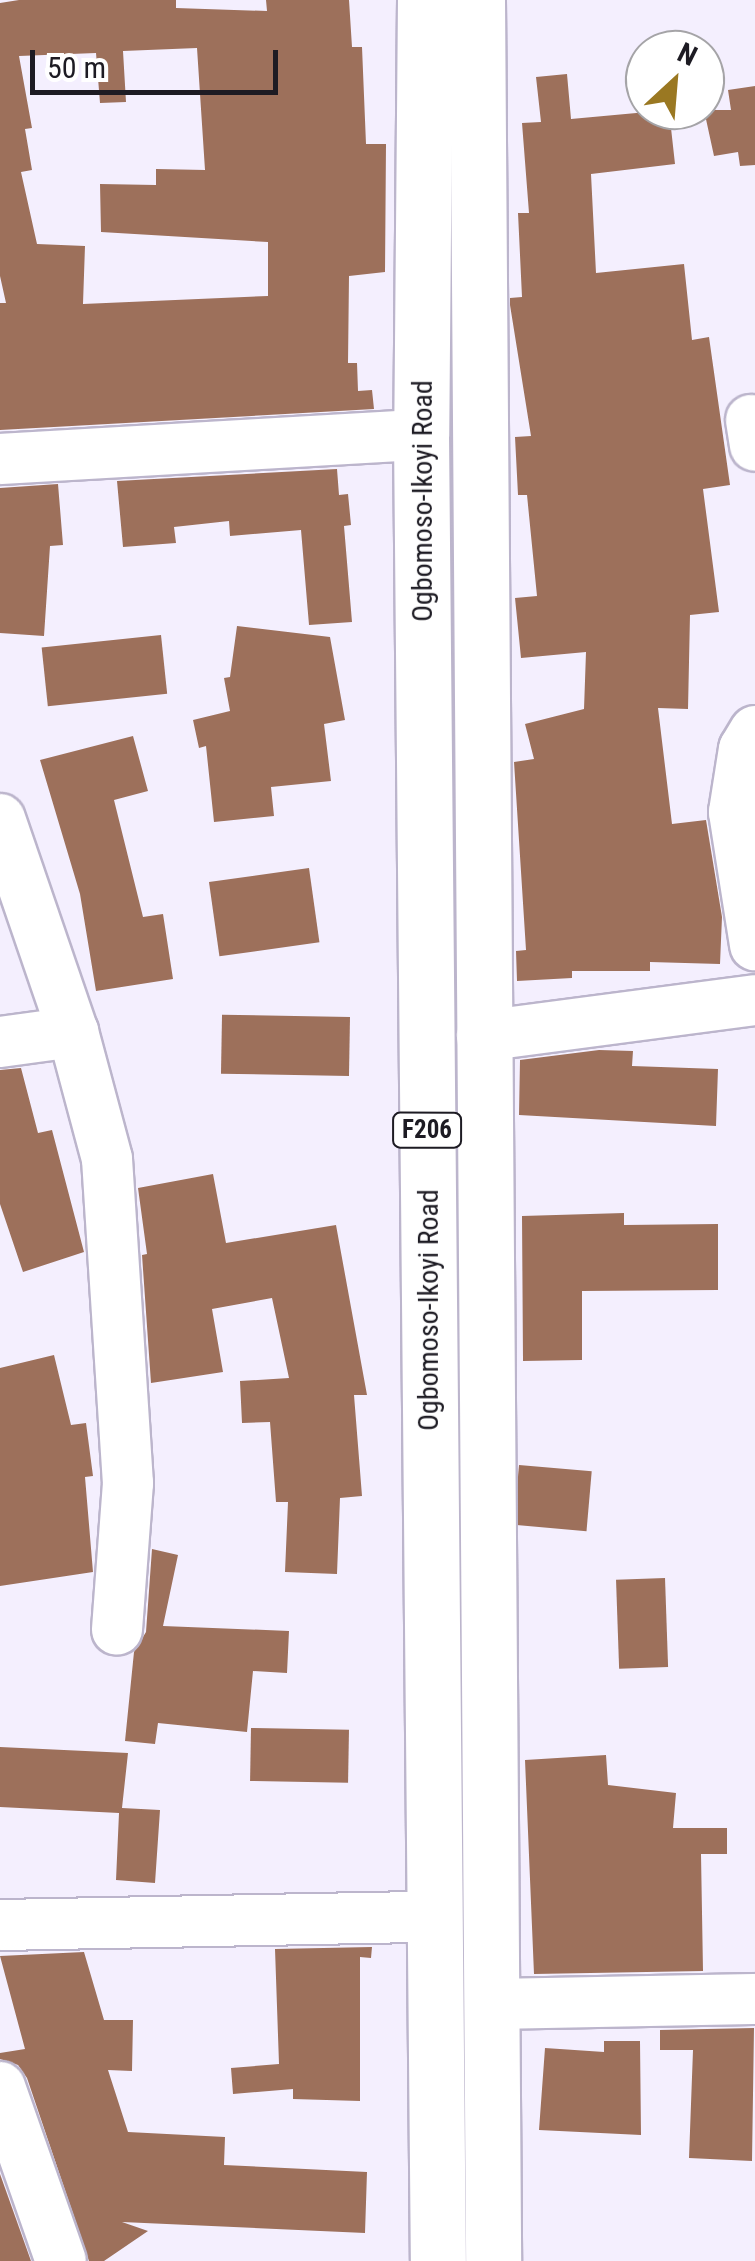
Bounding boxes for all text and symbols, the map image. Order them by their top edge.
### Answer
scale bar [35,30,282,92]
north arrow [625,30,725,130]
text: N [673,36,702,73]
text: 50 m [47,50,106,85]
street label: Ogbomoso-Ikoyi Road [406,380,440,622]
road number: F206 [392,1110,462,1150]
street label: Ogbomoso-Ikoyi Road [412,1189,446,1431]

